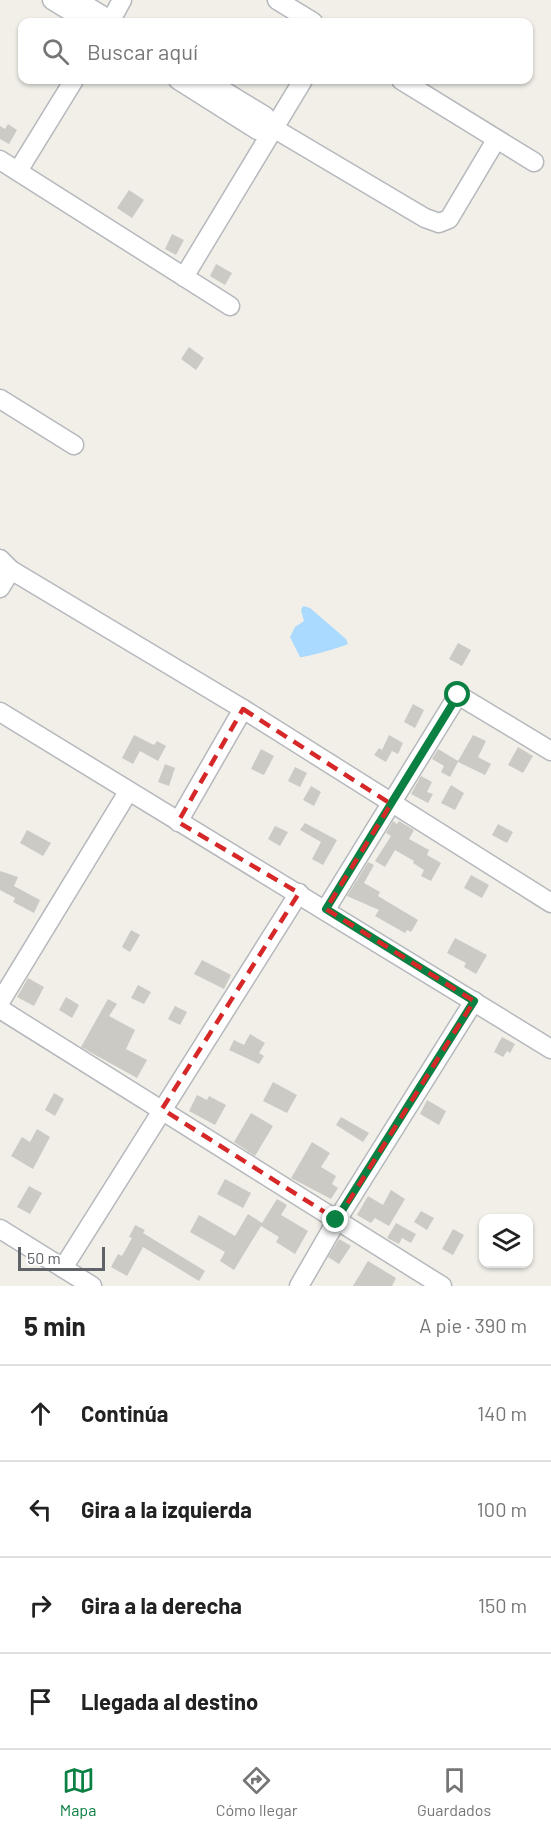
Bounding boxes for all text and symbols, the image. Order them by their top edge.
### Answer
search box [18,18,533,84]
icon: search [39,35,72,68]
text: Buscar aquí [87,38,198,64]
route start [444,681,470,707]
route end [322,1206,348,1232]
map controls [479,1214,533,1268]
button: layers [479,1214,533,1268]
scale bar [18,1244,105,1272]
text: 50 m [27,1248,61,1267]
text: 5 min [24,1310,86,1341]
text: A pie · 390 m [419,1313,527,1337]
icon: ahead [24,1397,57,1430]
text: Continúa [81,1400,168,1426]
text: 140 m [477,1401,527,1425]
icon: left [24,1493,57,1526]
text: Gira a la izquierda [81,1496,252,1522]
text: 100 m [477,1497,527,1521]
icon: right [24,1589,57,1622]
text: Gira a la derecha [81,1592,242,1618]
text: 150 m [478,1593,527,1617]
icon: arrive [24,1685,57,1718]
text: Llegada al destino [81,1688,258,1714]
tab: Mapa [60,1764,96,1819]
tab: Cómo llegar [216,1764,298,1819]
tab: Guardados [417,1764,491,1819]

